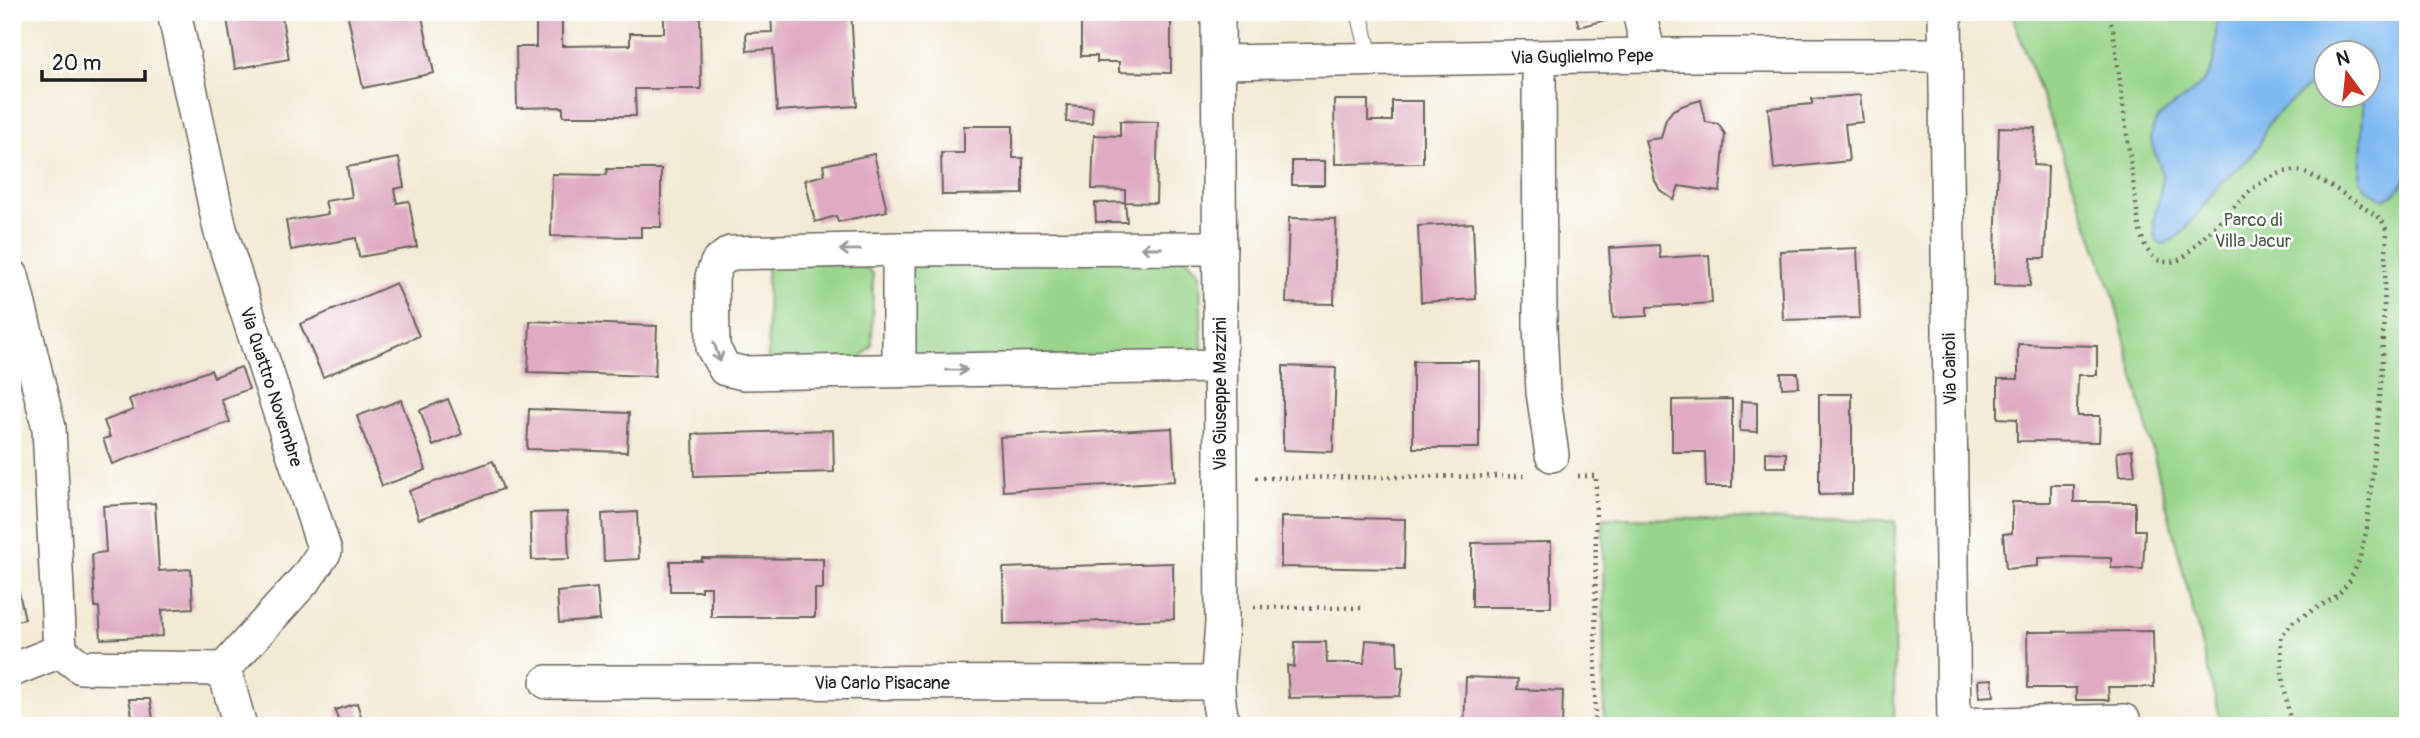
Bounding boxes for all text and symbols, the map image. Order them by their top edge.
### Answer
scale bar [42,38,145,82]
north arrow [2312,38,2382,108]
street label: Via Guglielmo Pepe [1510,44,1654,70]
text: N [2334,45,2352,72]
text: 20 m [52,50,101,77]
park label: Parco di Villa Jacur [2215,209,2292,253]
one-way arrow [1140,241,1163,255]
one-way arrow [839,243,862,256]
street label: Via Quattro Novembre [234,304,308,470]
street label: Via Giuseppe Mazzini [1209,317,1232,471]
street label: Via Cairoli [1938,333,1962,405]
one-way arrow [711,341,724,363]
one-way arrow [945,363,968,376]
street label: Via Carlo Pisacane [814,672,950,695]

